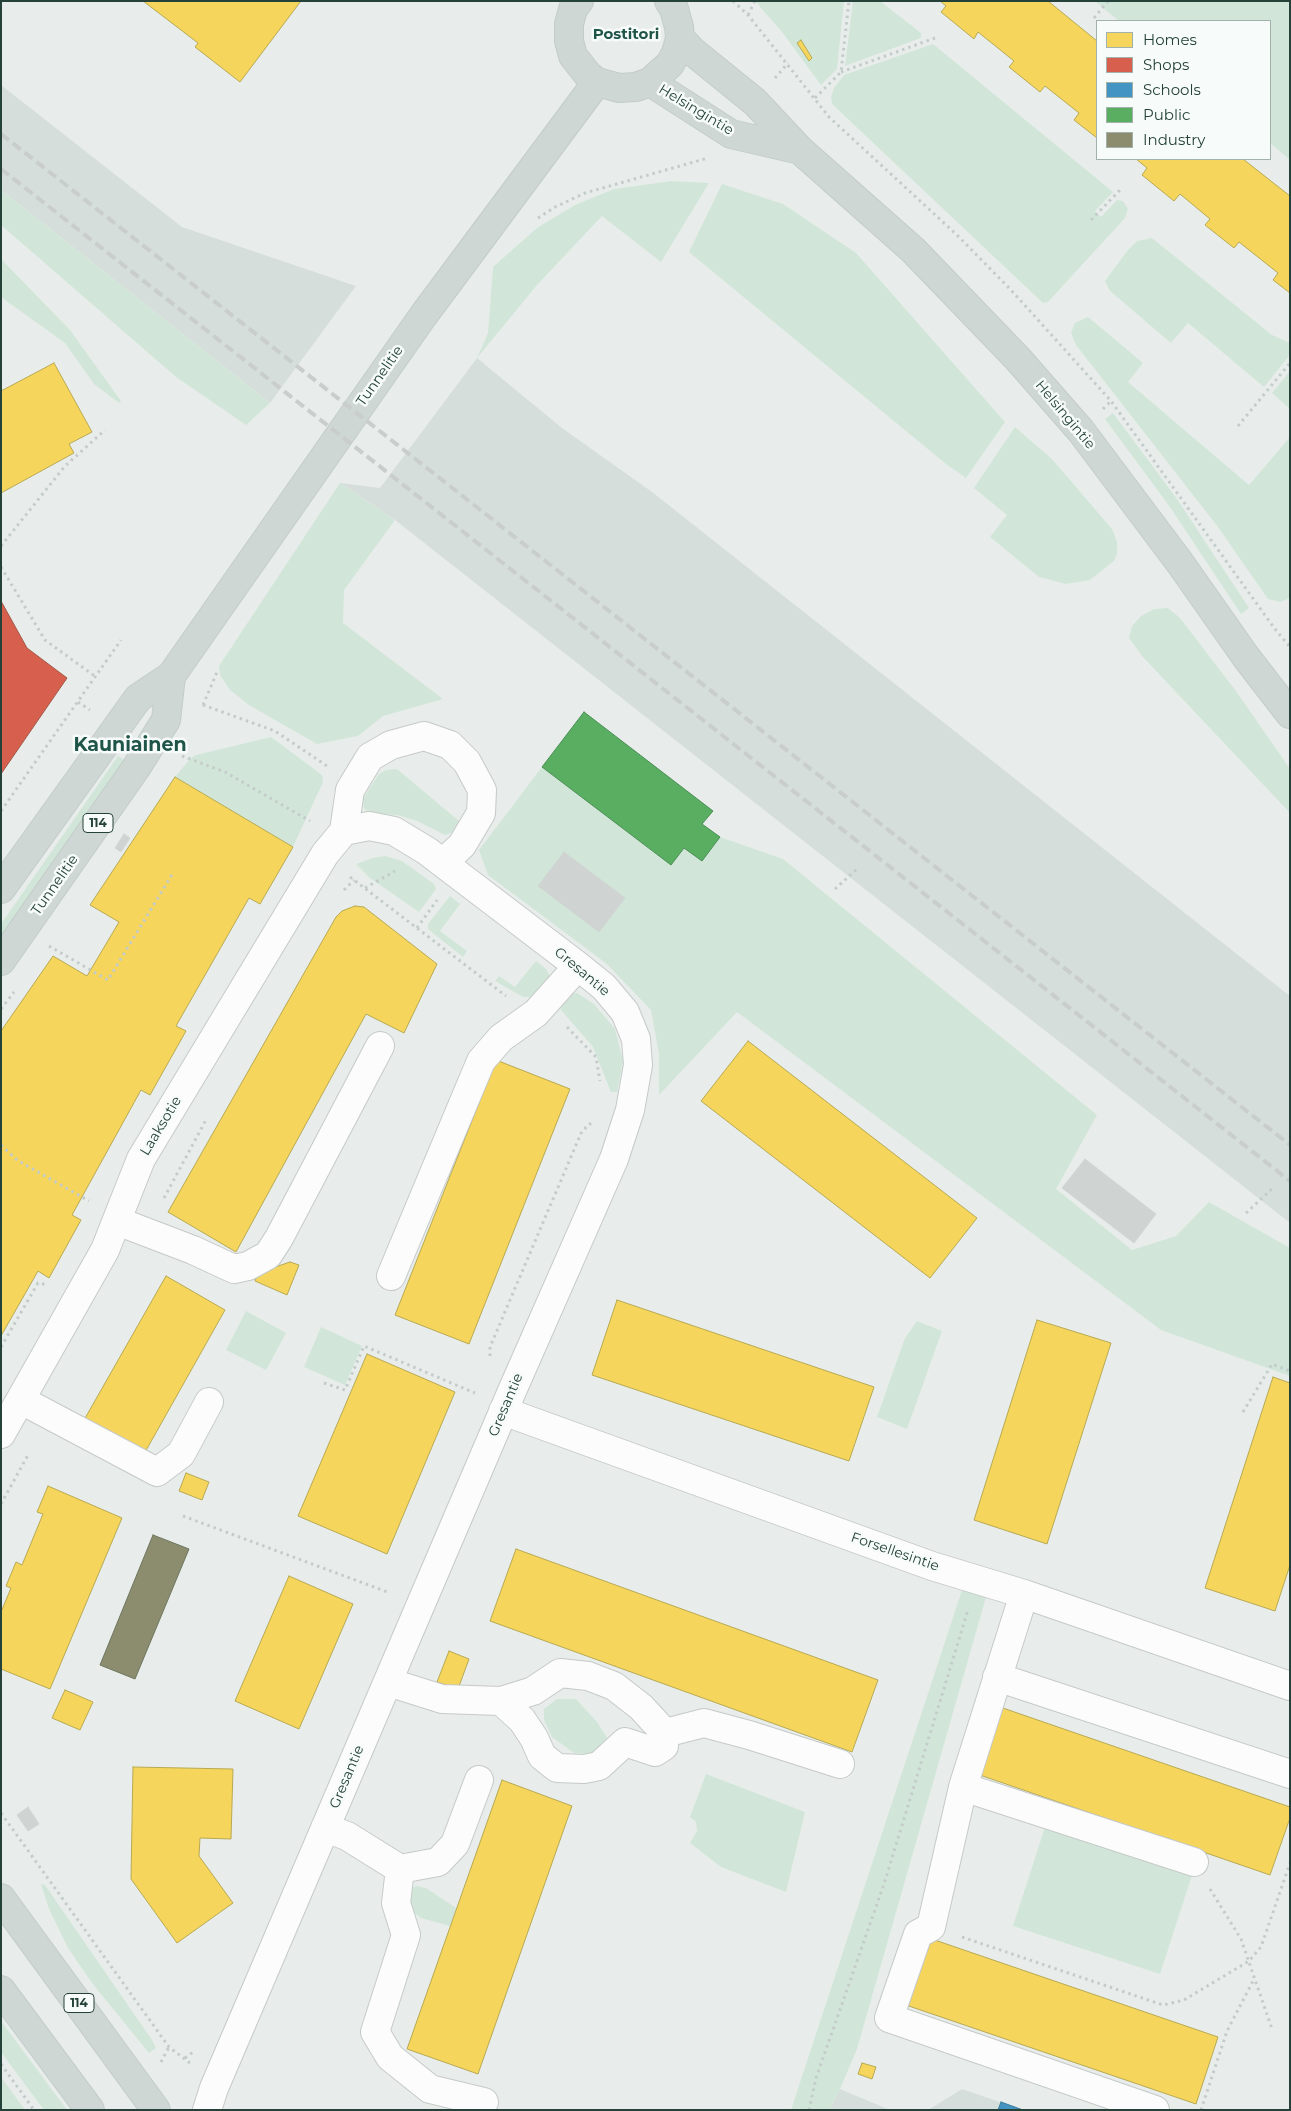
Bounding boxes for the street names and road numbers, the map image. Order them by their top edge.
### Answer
street label: Helsingintie [656,81,736,139]
street label: Tunnelitie [353,343,407,409]
street label: Helsingintie [1031,377,1099,453]
road number: 114 [83,814,113,832]
street label: Tunnelitie [28,852,82,918]
street label: Gresantie [551,944,613,1000]
street label: Laaksotie [137,1093,185,1159]
street label: Gresantie [485,1371,527,1439]
street label: Forsellesintie [849,1529,941,1575]
street label: Gresantie [326,1743,368,1811]
road number: 114 [64,1994,94,2012]

